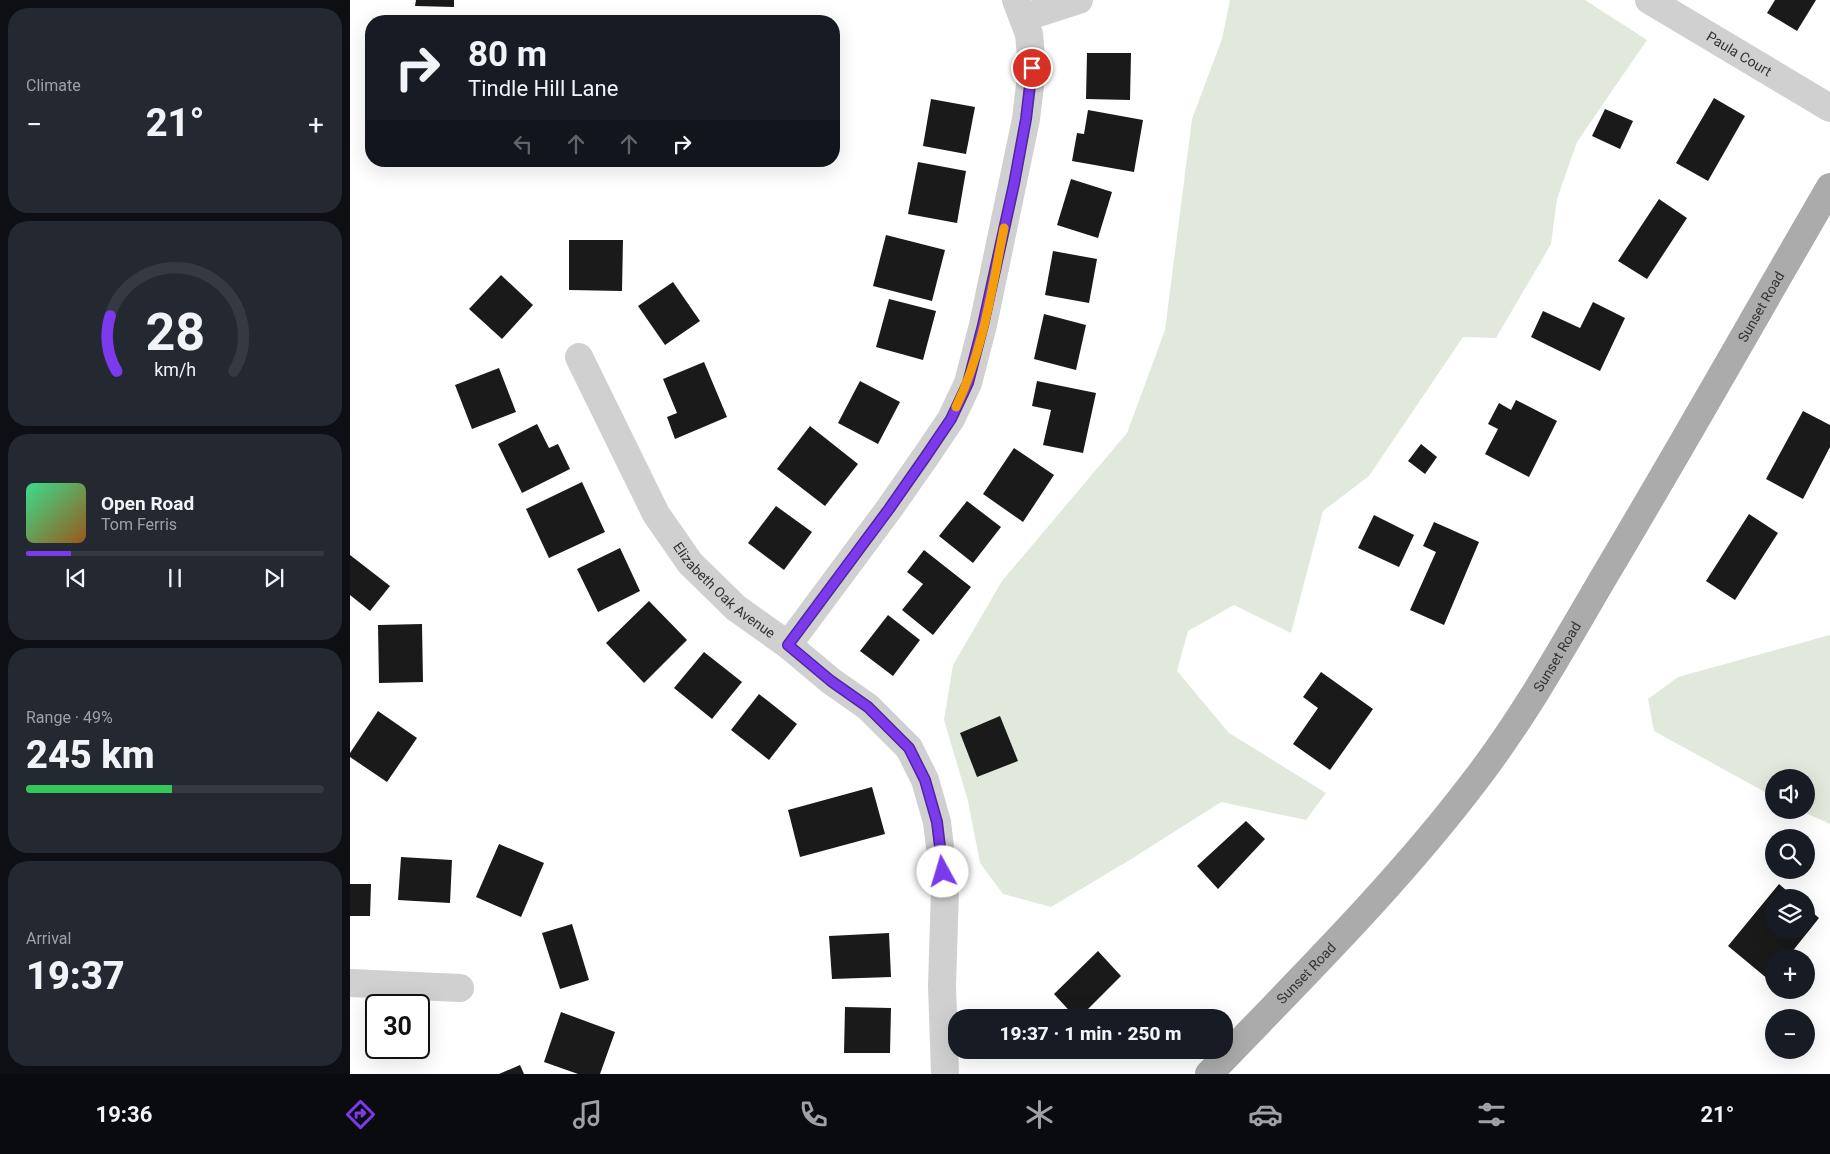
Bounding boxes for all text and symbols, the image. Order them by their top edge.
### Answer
street label: Paula Court [1704,28,1775,80]
text: 80 m [468,34,547,75]
icon: right [385,35,450,100]
pin [1011,47,1053,89]
icon: arrive [1018,54,1046,82]
text: Climate [26,76,81,95]
text: Tindle Hill Lane [468,76,618,101]
text: 21° [146,101,204,145]
text: − [26,108,42,141]
text: + [308,108,324,141]
icon: left [509,130,537,158]
icon: ahead [562,130,590,158]
icon: ahead [615,130,643,158]
icon: right [668,130,696,158]
street label: Sunset Road [1734,269,1787,345]
text: 28 [145,302,205,363]
text: km/h [154,359,196,380]
text: Open Road [101,492,194,515]
text: Tom Ferris [101,515,177,534]
street label: Elizabeth Oak Avenue [670,539,778,641]
icon: previous [62,564,90,592]
icon: pause [161,564,189,592]
icon: next [260,564,288,592]
street label: Sunset Road [1530,619,1584,695]
text: Range · 49% [26,708,113,727]
text: 245 km [26,733,155,777]
map controls [1765,769,1815,1059]
button: sound [1765,769,1815,819]
button: search [1765,829,1815,879]
position arrow [916,845,968,897]
button: layers [1765,889,1815,939]
text: Arrival [26,929,71,948]
street label: Sunset Road [1273,939,1339,1007]
button: + [1765,949,1815,999]
text: 19:37 [26,954,125,998]
speed limit sign: 30 [365,994,430,1059]
button: − [1765,1009,1815,1059]
text: 19:37 · 1 min · 250 m [999,1022,1182,1045]
icon: directions [343,1097,378,1132]
icon: music [570,1097,605,1132]
icon: phone [796,1097,831,1132]
icon: climate [1022,1097,1057,1132]
icon: car [1248,1097,1283,1132]
icon: filters [1474,1097,1509,1132]
text: 19:36 [96,1102,152,1127]
text: 21° [1700,1102,1734,1127]

